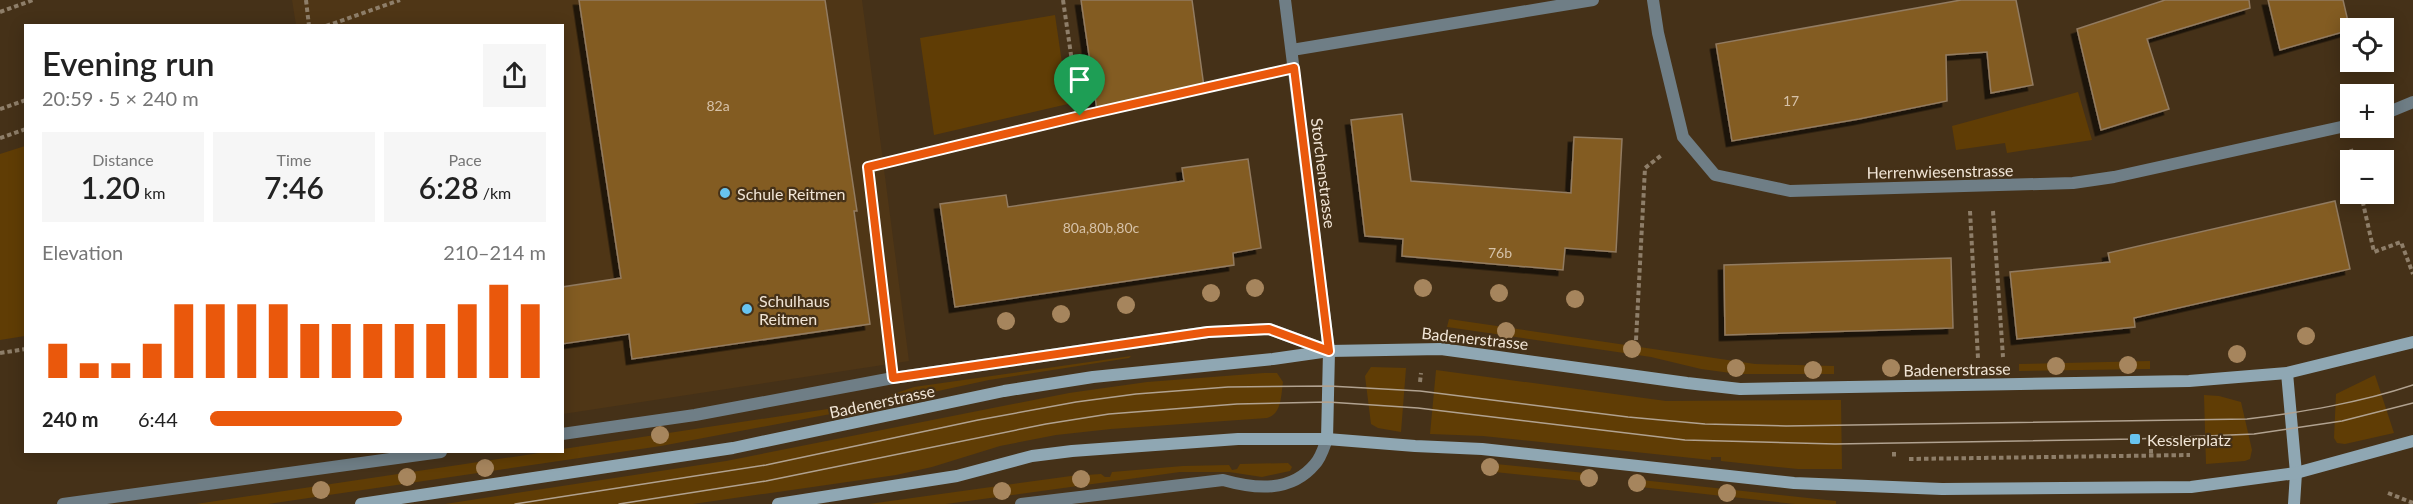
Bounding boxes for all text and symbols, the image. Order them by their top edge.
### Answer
map controls [2340,18,2394,204]
button: locate [2340,18,2394,72]
text: Evening run [42,43,215,83]
button: share [483,44,546,107]
pin [1054,54,1105,116]
icon: arrive [1063,63,1096,96]
button: + [2340,84,2394,138]
text: 20:59 · 5 × 240 m [42,86,199,110]
house number: 17 [1783,92,1799,109]
house number: 82a [706,97,730,114]
street label: Storchenstrasse [1308,117,1340,229]
text: Distance [92,150,154,169]
text: Time [277,150,311,169]
text: Pace [448,150,482,169]
button: − [2340,150,2394,204]
street label: Herrenwiesenstrasse [1866,160,2014,182]
text: 1.20 [81,169,140,205]
text: 7:46 [264,169,324,205]
text: 6:28 [419,169,479,205]
text: km [140,183,165,202]
text: /km [479,183,511,202]
place label: Schule Reitmen [737,184,846,203]
marker: Schule Reitmen [718,186,732,200]
house number: 80a,80b,80c [1063,219,1140,236]
text: Elevation [42,240,123,264]
text: 210–214 m [443,240,546,264]
house number: 76b [1488,244,1512,261]
place label: Schulhaus Reitmen [759,291,830,328]
marker: Schulhaus Reitmen [740,302,754,316]
street label: Badenerstrasse [1421,323,1529,353]
street label: Badenerstrasse [1903,359,2011,379]
street label: Badenerstrasse [828,381,936,421]
text: 240 m [42,407,98,431]
text: 6:44 [138,407,178,431]
place label: Kesslerplatz [2147,430,2231,449]
marker: Kesslerplatz [2128,432,2142,446]

